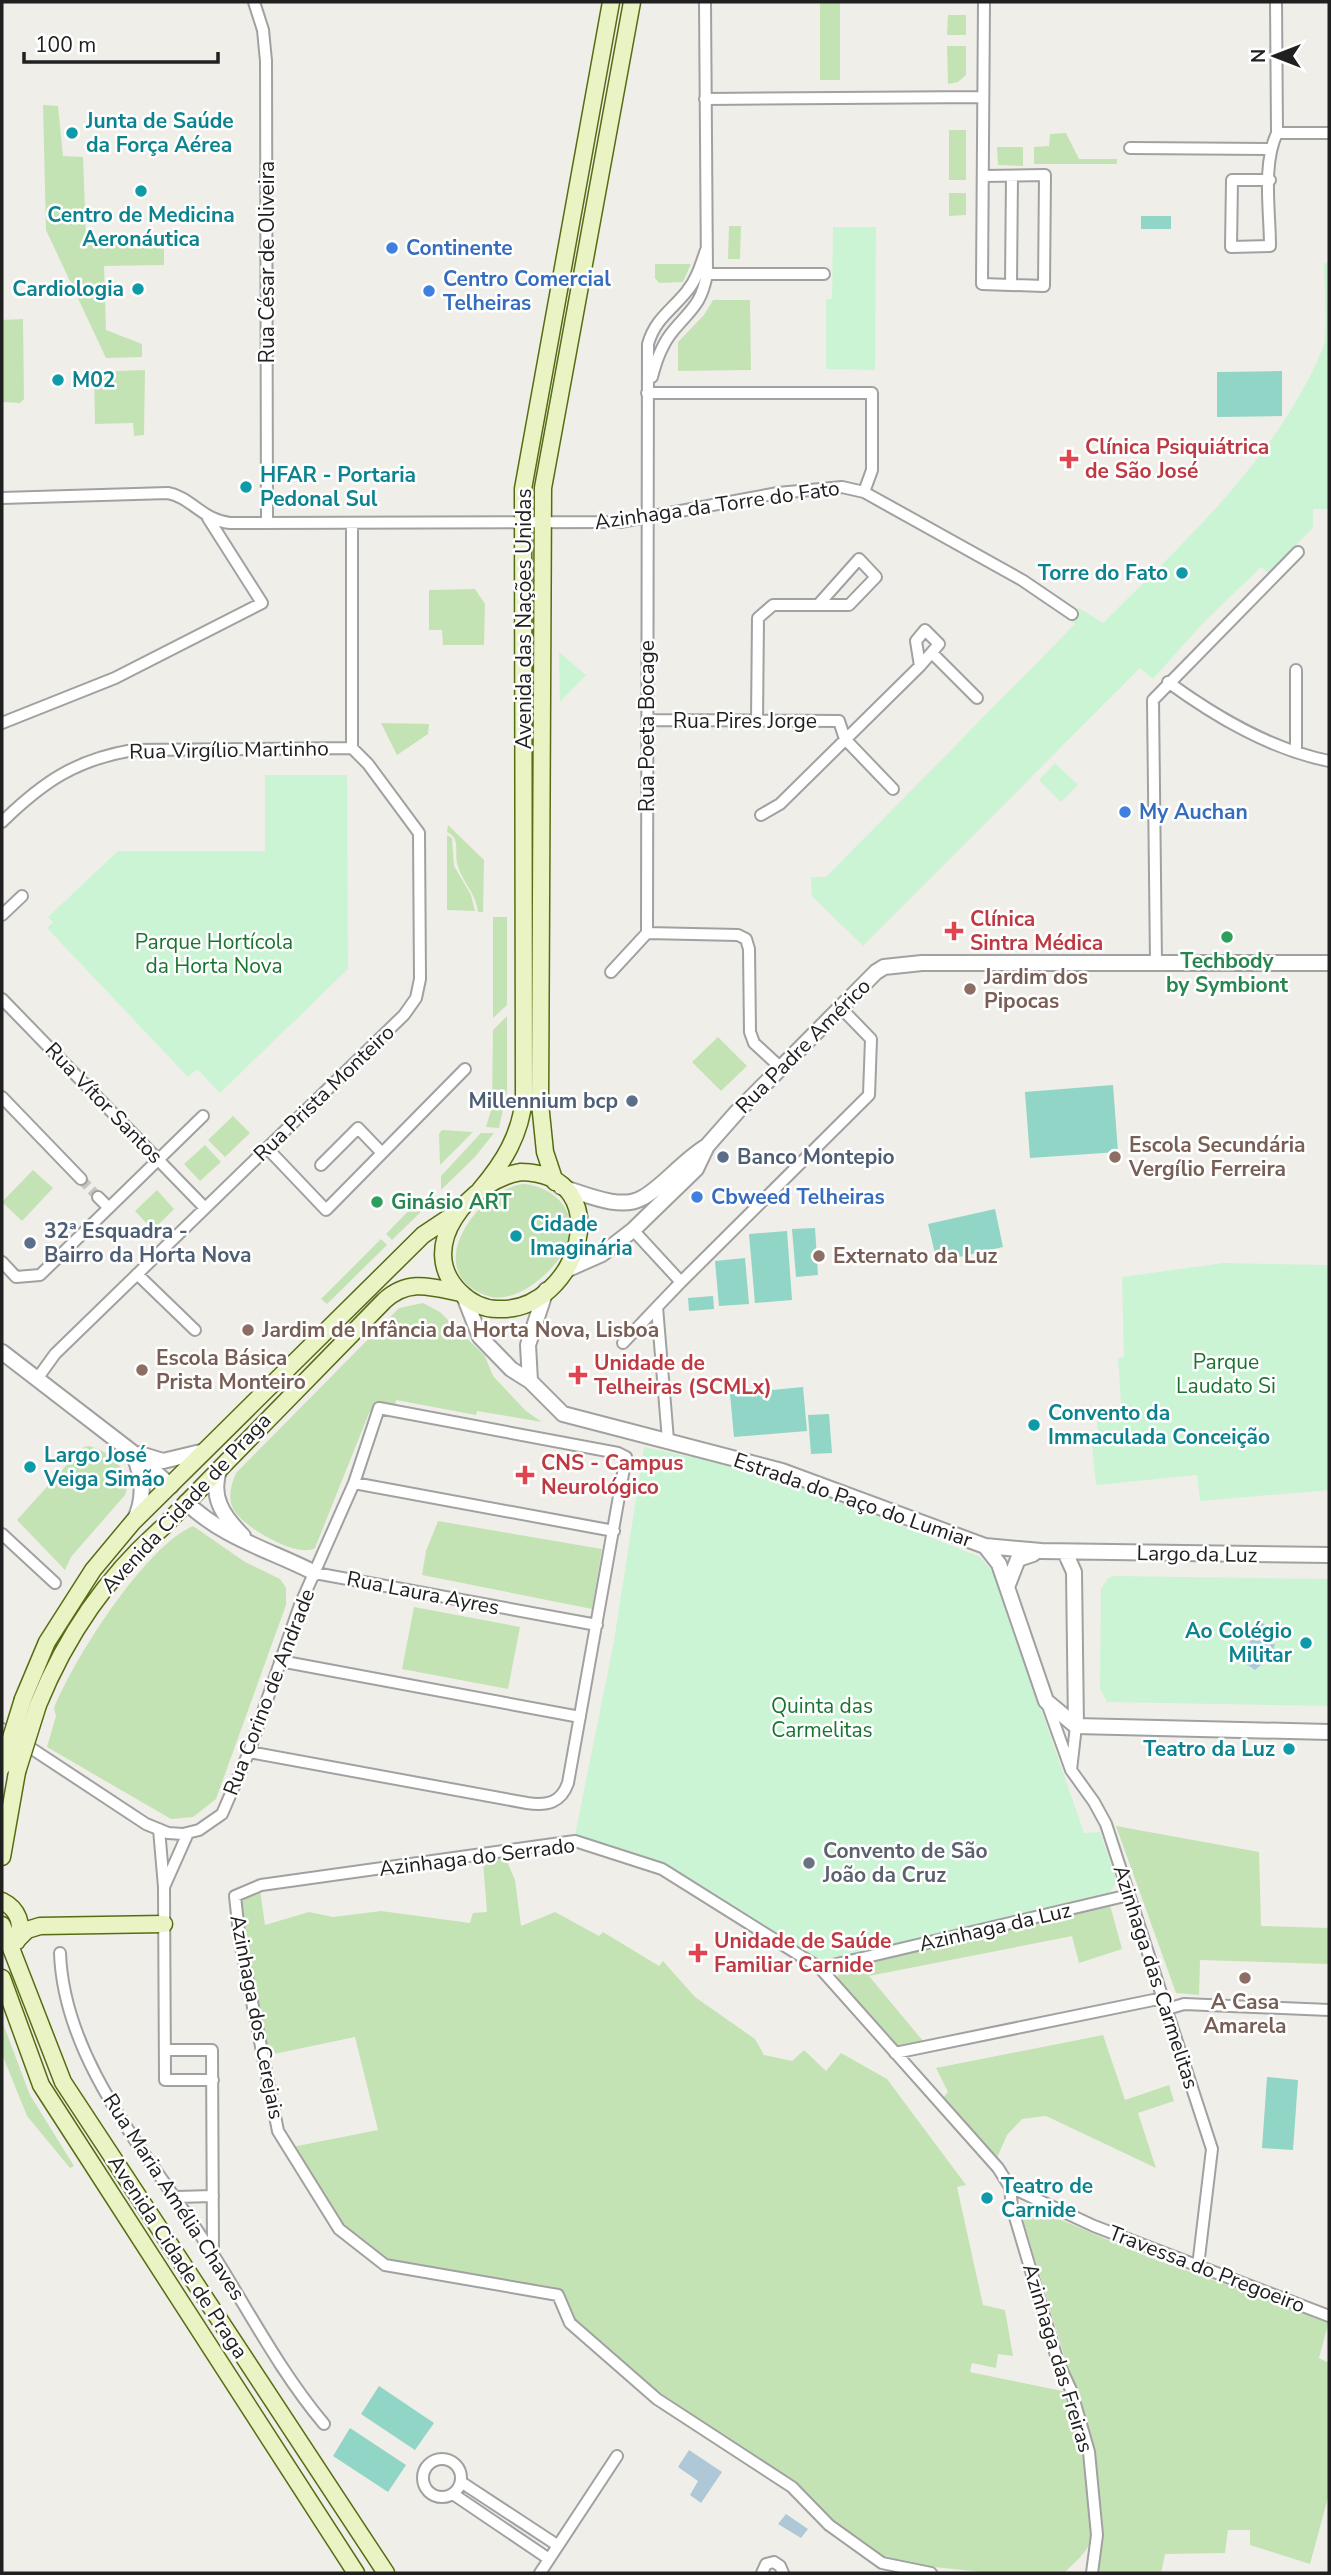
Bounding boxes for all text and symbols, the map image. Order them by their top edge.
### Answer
scale bar [24,21,219,65]
north arrow [1240,21,1310,91]
text: 100 m [35,31,96,59]
text: N [1246,49,1272,63]
place label: Junta de Saúde da Força Aérea [85,107,234,159]
marker: Junta de Saúde da Força Aérea [64,125,80,141]
street label: Rua César de Oliveira [253,161,281,363]
marker: Centro de Medicina Aeronáutica [133,183,149,199]
place label: Centro de Medicina Aeronáutica [47,201,235,253]
place label: Continente [406,234,513,262]
marker: Continente [384,240,400,256]
place label: Centro Comercial Telheiras [443,265,611,317]
place label: Cardiologia [12,275,124,303]
marker: Cardiologia [130,281,146,297]
marker: Centro Comercial Telheiras [421,283,437,299]
place label: M02 [72,366,115,394]
marker: M02 [50,372,66,388]
place label: Clínica Psiquiátrica de São José [1085,433,1269,485]
marker: Clínica Psiquiátrica de São José [1059,449,1079,469]
place label: HFAR - Portaria Pedonal Sul [260,461,416,513]
street label: Azinhaga da Torre do Fato [593,474,841,536]
marker: HFAR - Portaria Pedonal Sul [238,479,254,495]
street label: Avenida das Nações Unidas [510,488,538,750]
place label: Torre do Fato [1038,559,1168,587]
marker: Torre do Fato [1174,565,1190,581]
street label: Rua Poeta Bocage [633,640,661,812]
street label: Rua Pires Jorge [673,707,817,735]
street label: Rua Virgílio Martinho [129,734,329,766]
place label: My Auchan [1139,798,1248,826]
marker: My Auchan [1117,804,1133,820]
place label: Clínica Sintra Médica [970,905,1103,957]
marker: Clínica Sintra Médica [944,921,964,941]
park label: Parque Hortícola da Horta Nova [135,928,293,980]
marker: Techbody by Symbiont [1219,929,1235,945]
place label: Techbody by Symbiont [1166,947,1289,999]
place label: Jardim dos Pipocas [983,963,1088,1015]
street label: Rua Padre Américo [729,972,877,1120]
marker: Jardim dos Pipocas [962,981,978,997]
street label: Rua Prista Monteiro [248,1018,400,1168]
street label: Rua Vítor Santos [39,1036,169,1170]
place label: Millennium bcp [468,1087,618,1115]
marker: Millennium bcp [624,1093,640,1109]
place label: Escola Secundária Vergílio Ferreira [1128,1131,1305,1183]
place label: Banco Montepio [737,1143,895,1171]
marker: Banco Montepio [715,1149,731,1165]
marker: Escola Secundária Vergílio Ferreira [1107,1149,1123,1165]
place label: Cbweed Telheiras [711,1183,885,1211]
place label: Ginásio ART [391,1188,512,1216]
marker: Cbweed Telheiras [689,1189,705,1205]
marker: Ginásio ART [369,1194,385,1210]
place label: Cidade Imaginária [530,1210,633,1262]
place label: 32ª Esquadra - Bairro da Horta Nova [44,1217,251,1269]
marker: Cidade Imaginária [508,1228,524,1244]
marker: 32ª Esquadra - Bairro da Horta Nova [22,1235,38,1251]
place label: Externato da Luz [833,1242,998,1270]
marker: Externato da Luz [811,1248,827,1264]
place label: Jardim de Infância da Horta Nova, Lisboa [261,1316,659,1344]
marker: Jardim de Infância da Horta Nova, Lisboa [240,1322,256,1338]
place label: Escola Básica Prista Monteiro [156,1344,306,1396]
park label: Parque Laudato Si [1176,1348,1276,1400]
place label: Unidade de Telheiras (SCMLx) [594,1349,772,1401]
marker: Escola Básica Prista Monteiro [134,1362,150,1378]
marker: Unidade de Telheiras (SCMLx) [568,1365,588,1385]
place label: Convento da Immaculada Conceição [1048,1399,1270,1451]
street label: Avenida Cidade de Praga [95,1407,277,1599]
marker: Convento da Immaculada Conceição [1026,1417,1042,1433]
place label: Largo José Veiga Simão [43,1441,165,1493]
street label: Estrada do Paço do Lumiar [730,1446,976,1554]
place label: CNS - Campus Neurológico [541,1449,683,1501]
marker: Largo José Veiga Simão [22,1459,38,1475]
marker: CNS - Campus Neurológico [515,1465,535,1485]
street label: Largo da Luz [1136,1539,1258,1569]
street label: Rua Laura Ayres [344,1564,502,1622]
street label: Rua Corino de Andrade [217,1585,321,1799]
place label: Ao Colégio Militar [1185,1617,1293,1669]
marker: Ao Colégio Militar [1298,1635,1314,1651]
park label: Quinta das Carmelitas [771,1692,873,1744]
place label: Teatro da Luz [1143,1735,1275,1763]
marker: Teatro da Luz [1281,1741,1297,1757]
street label: Azinhaga do Serrado [377,1831,577,1883]
place label: Convento de São João da Cruz [822,1837,988,1889]
marker: Convento de São João da Cruz [801,1855,817,1871]
street label: Azinhaga das Carmelitas [1107,1861,1205,2093]
street label: Azinhaga da Luz [916,1896,1074,1958]
street label: Azinhaga dos Cerejais [223,1913,291,2121]
place label: Unidade de Saúde Familiar Carnide [714,1927,891,1979]
marker: Unidade de Saúde Familiar Carnide [688,1943,708,1963]
marker: A Casa Amarela [1237,1970,1253,1986]
place label: A Casa Amarela [1203,1988,1287,2040]
street label: Rua Maria Amélia Chaves [97,2088,251,2306]
street label: Avenida Cidade de Praga [102,2150,254,2364]
place label: Teatro de Carnide [1001,2172,1093,2224]
marker: Teatro de Carnide [979,2190,995,2206]
street label: Travessa do Pregoeiro [1105,2219,1309,2319]
street label: Azinhaga das Freiras [1016,2260,1100,2456]

